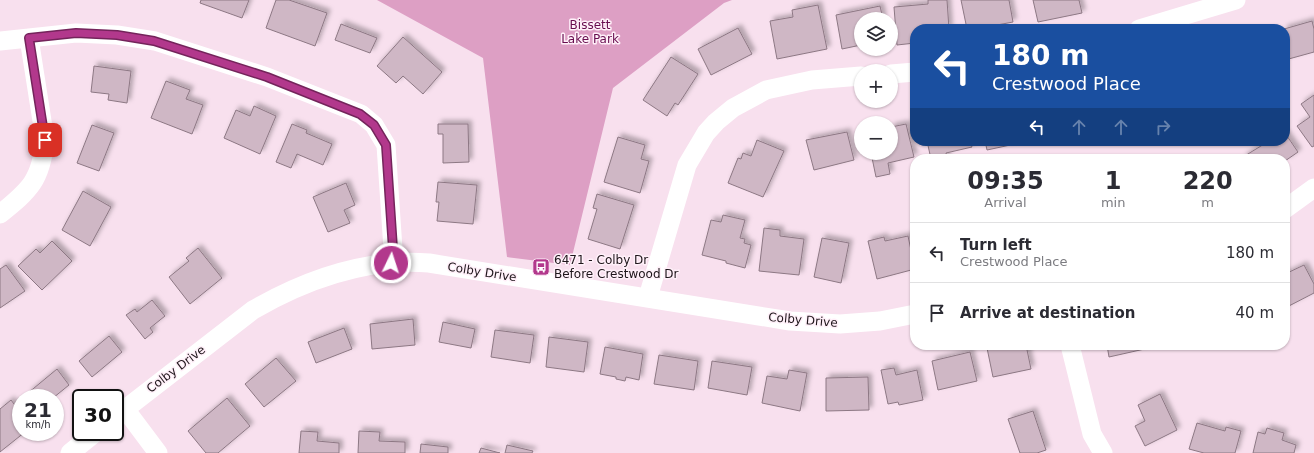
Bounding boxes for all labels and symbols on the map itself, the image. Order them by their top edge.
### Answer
park label: Bissett Lake Park [561,18,619,46]
pin [28,123,62,157]
position arrow [370,242,412,284]
place label: 6471 - Colby Dr Before Crestwood Dr [554,253,679,281]
bus stop icon: 6471 - Colby Dr Before Crestwood Dr [531,257,551,277]
street label: Colby Drive [447,260,517,284]
street label: Colby Drive [768,310,838,330]
street label: Colby Drive [144,342,208,396]
speed limit sign: 30 [72,389,124,441]

